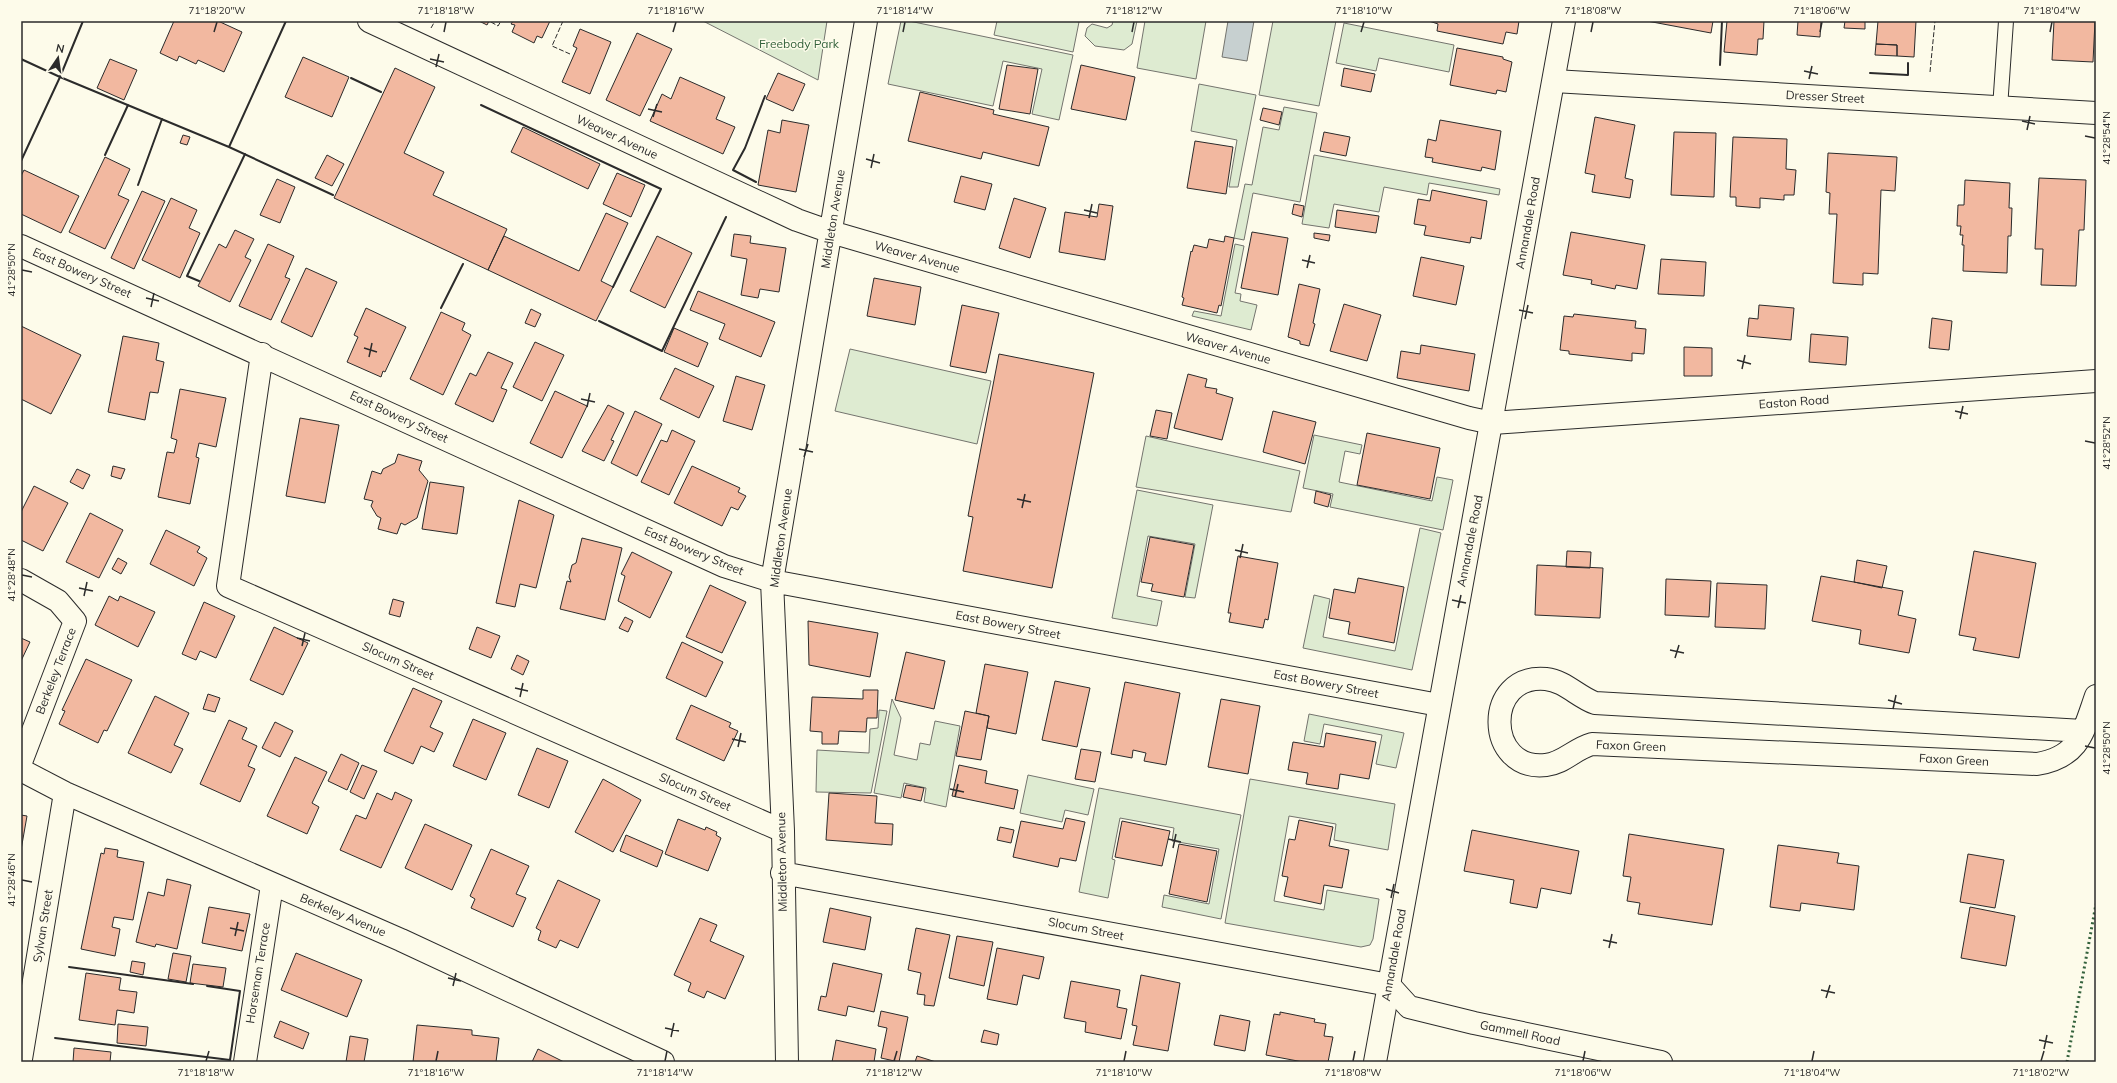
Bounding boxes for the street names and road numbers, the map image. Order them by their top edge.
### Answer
street label: Dresser Street [1785,87,1865,106]
street label: Weaver Avenue [574,111,660,162]
street label: Middleton Avenue [817,168,848,269]
street label: Annandale Road [1512,176,1543,270]
street label: Weaver Avenue [873,237,962,276]
street label: East Bowery Street [30,244,134,301]
street label: Weaver Avenue [1184,328,1273,367]
street label: East Bowery Street [348,387,451,446]
street label: Easton Road [1758,392,1830,411]
street label: Middleton Avenue [766,487,795,588]
street label: Annandale Road [1453,494,1486,588]
street label: East Bowery Street [642,523,746,578]
street label: East Bowery Street [954,607,1062,642]
street label: Berkeley Terrace [32,625,79,716]
street label: Slocum Street [360,638,436,683]
street label: East Bowery Street [1272,666,1380,701]
street label: Faxon Green [1596,737,1666,754]
street label: Faxon Green [1919,750,1989,769]
street label: Slocum Street [657,769,733,814]
street label: Middleton Avenue [773,812,790,912]
street label: Sylvan Street [29,888,56,963]
street label: Berkeley Avenue [298,890,389,939]
street label: Annandale Road [1378,908,1409,1002]
street label: Slocum Street [1047,914,1125,943]
street label: Horseman Terrace [242,921,273,1024]
street label: Gammell Road [1479,1017,1562,1048]

